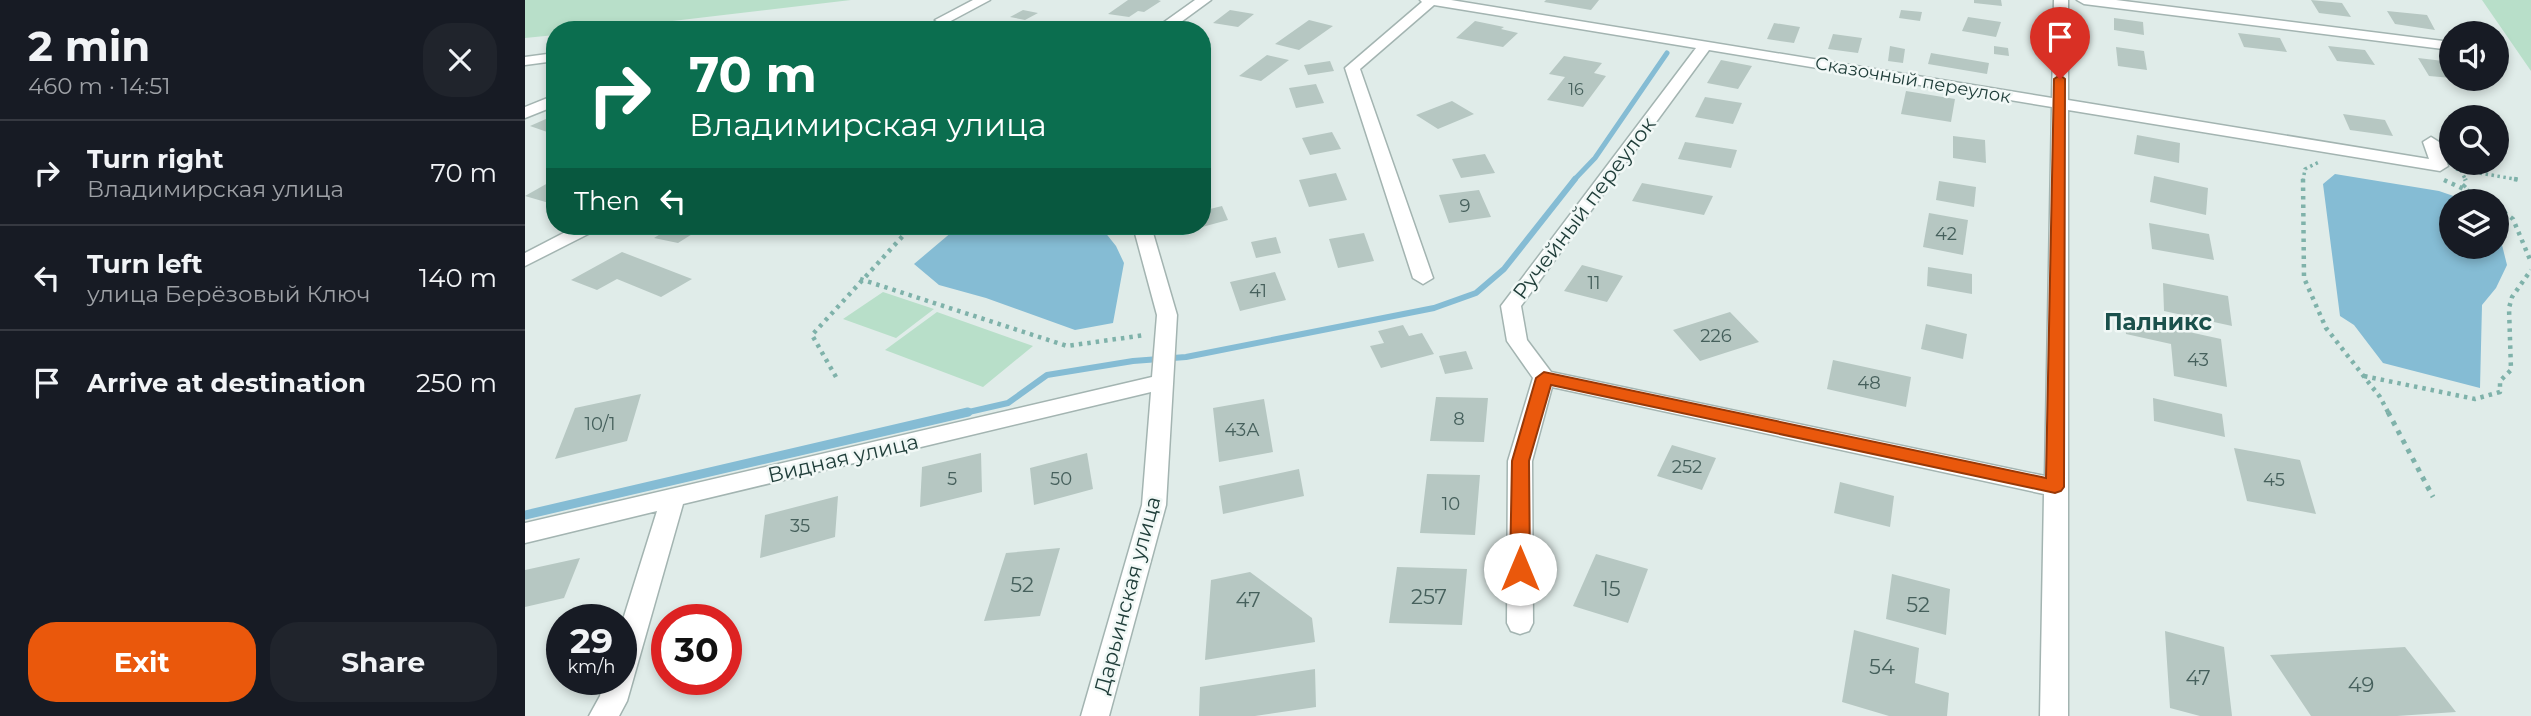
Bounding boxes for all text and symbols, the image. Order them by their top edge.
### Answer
pin [2030,7,2090,79]
icon: arrive [2041,18,2079,56]
text: 2 min [28,20,150,72]
map controls [2439,21,2509,259]
button: sound [2439,21,2509,91]
button: close [423,23,497,97]
text: 70 m [689,45,817,104]
icon: right [574,49,665,140]
street label: Сказочный переулок [1813,52,2013,108]
text: 460 m · 14:51 [28,72,171,100]
house number: 16 [1568,80,1584,99]
text: Владимирская улица [689,105,1047,144]
button: search [2439,105,2509,175]
street label: Ручейный переулок [1507,112,1661,304]
text: Turn right [87,143,223,175]
icon: right [28,154,66,192]
text: 70 m [431,157,497,189]
text: Владимирская улица [87,175,344,203]
icon: left [654,182,692,220]
text: Then [574,185,640,217]
button: layers [2439,189,2509,259]
house number: 9 [1460,195,1471,217]
house number: 42 [1935,223,1957,245]
text: Turn left [87,248,203,280]
icon: left [28,259,66,297]
text: 140 m [419,262,497,294]
house number: 11 [1588,272,1601,294]
text: улица Берёзовый Ключ [87,280,371,308]
house number: 41 [1249,280,1267,302]
district label: Палникс [2104,308,2212,336]
house number: 226 [1700,325,1732,347]
house number: 43 [2187,349,2209,371]
icon: arrive [28,364,66,402]
text: Arrive at destination [87,367,366,399]
text: 250 m [416,367,497,399]
house number: 48 [1857,372,1881,394]
house number: 8 [1453,408,1465,430]
house number: 10/1 [584,413,616,435]
house number: 43А [1224,419,1260,441]
street label: Видная улица [765,428,921,488]
house number: 252 [1672,456,1702,478]
house number: 5 [947,468,957,490]
house number: 50 [1050,468,1072,490]
house number: 45 [2263,469,2285,491]
street label: Дарьинская улица [1089,493,1165,697]
house number: 10 [1442,493,1460,515]
house number: 35 [790,515,810,537]
position arrow [1483,532,1557,606]
house number: 52 [1010,572,1034,597]
house number: 15 [1601,576,1621,601]
house number: 257 [1411,584,1447,609]
house number: 47 [1235,587,1261,612]
house number: 52 [1906,592,1930,617]
speed limit sign: 30 [651,604,742,695]
text: 29 [570,619,613,662]
button: Exit [28,622,256,702]
button: Share [270,622,497,702]
house number: 54 [1869,654,1895,679]
text: km/h [567,656,616,678]
house number: 47 [2185,665,2211,690]
house number: 49 [2348,672,2374,697]

